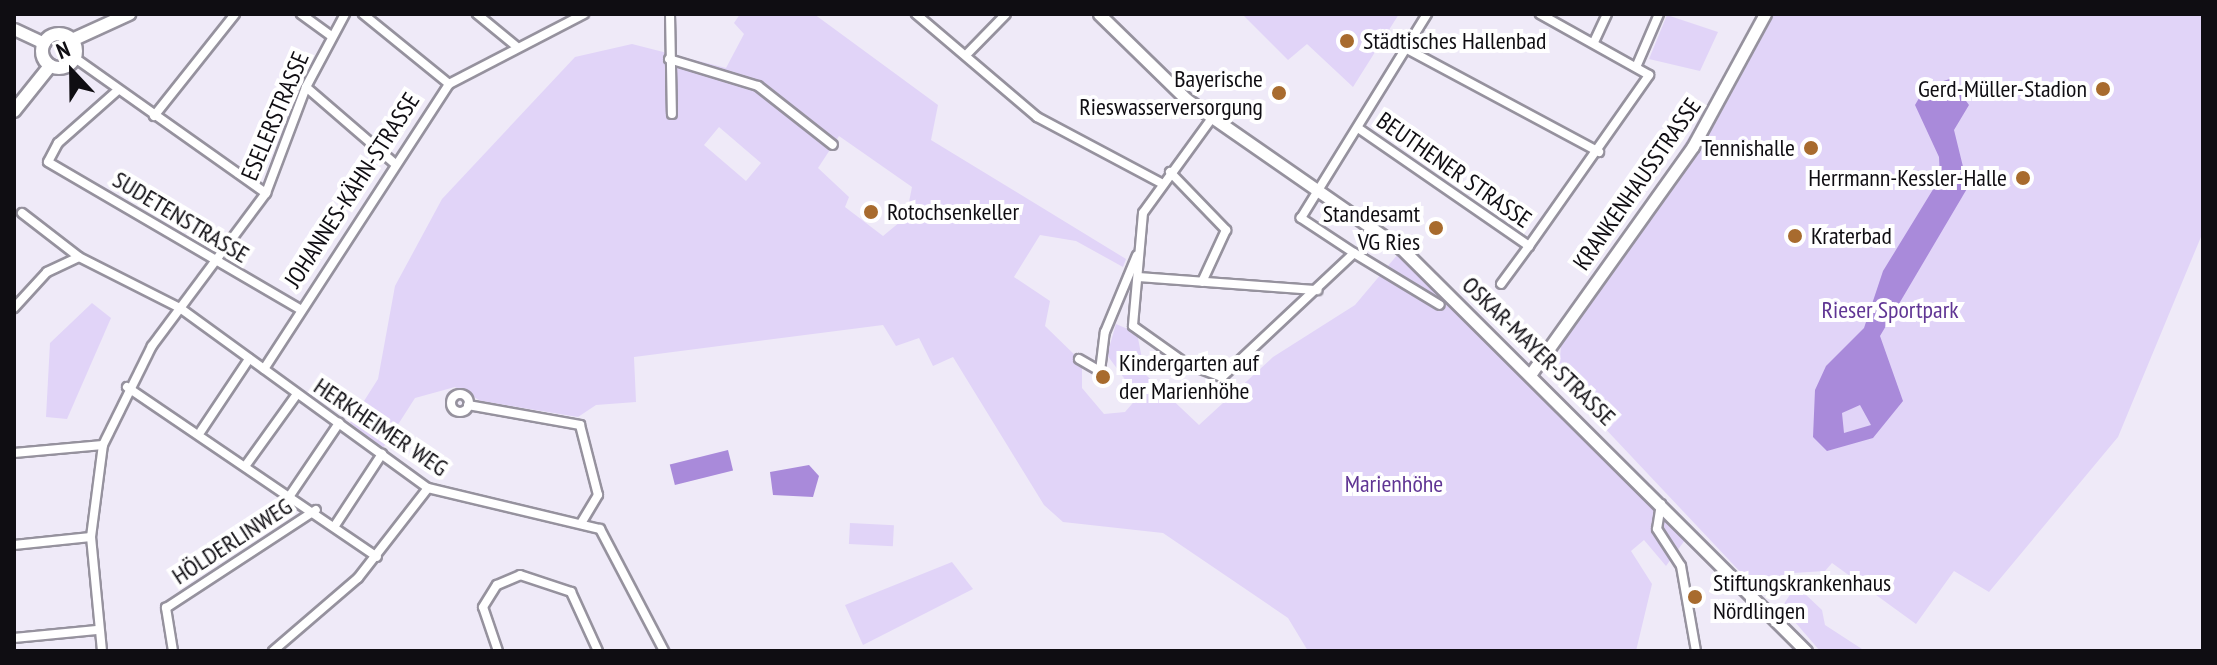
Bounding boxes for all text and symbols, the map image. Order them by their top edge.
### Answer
place label: Städtisches Hallenbad [1363,27,1547,55]
north arrow [32,32,112,112]
marker: Städtisches Hallenbad [1338,32,1356,50]
text: N [52,35,74,65]
street label: ESELERSTRASSE [235,47,315,185]
place label: Bayerische Rieswasserversorgung [1079,65,1263,121]
place label: Gerd-Müller-Stadion [1918,75,2087,103]
marker: Gerd-Müller-Stadion [2094,80,2112,98]
marker: Bayerische Rieswasserversorgung [1270,84,1288,102]
street label: JOHANNES-KÄHN-STRASSE [278,87,426,293]
street label: KRANKENHAUSSTRASSE [1567,92,1707,276]
street label: BEUTHENER STRASSE [1371,106,1537,234]
place label: Tennishalle [1701,134,1795,162]
marker: Tennishalle [1802,139,1820,157]
place label: Herrmann-Kessler-Halle [1808,164,2007,192]
street label: SUDETENSTRASSE [108,165,254,269]
marker: Herrmann-Kessler-Halle [2014,169,2032,187]
place label: Rotochsenkeller [887,198,1019,226]
place label: Standesamt VG Ries [1323,200,1420,256]
marker: Rotochsenkeller [862,203,880,221]
marker: Standesamt VG Ries [1427,219,1445,237]
place label: Kraterbad [1811,222,1892,250]
marker: Kraterbad [1786,227,1804,245]
street label: OSKAR-MAYER-STRASSE [1456,270,1622,432]
park label: Rieser Sportpark [1821,296,1959,324]
place label: Kindergarten auf der Marienhöhe [1119,349,1259,405]
marker: Kindergarten auf der Marienhöhe [1094,368,1112,386]
street label: HERKHEIMER WEG [308,372,454,482]
park label: Marienhöhe [1345,470,1443,498]
street label: HÖLDERLINWEG [167,492,297,590]
place label: Stiftungskrankenhaus Nördlingen [1713,569,1891,625]
marker: Stiftungskrankenhaus Nördlingen [1684,586,1706,608]

